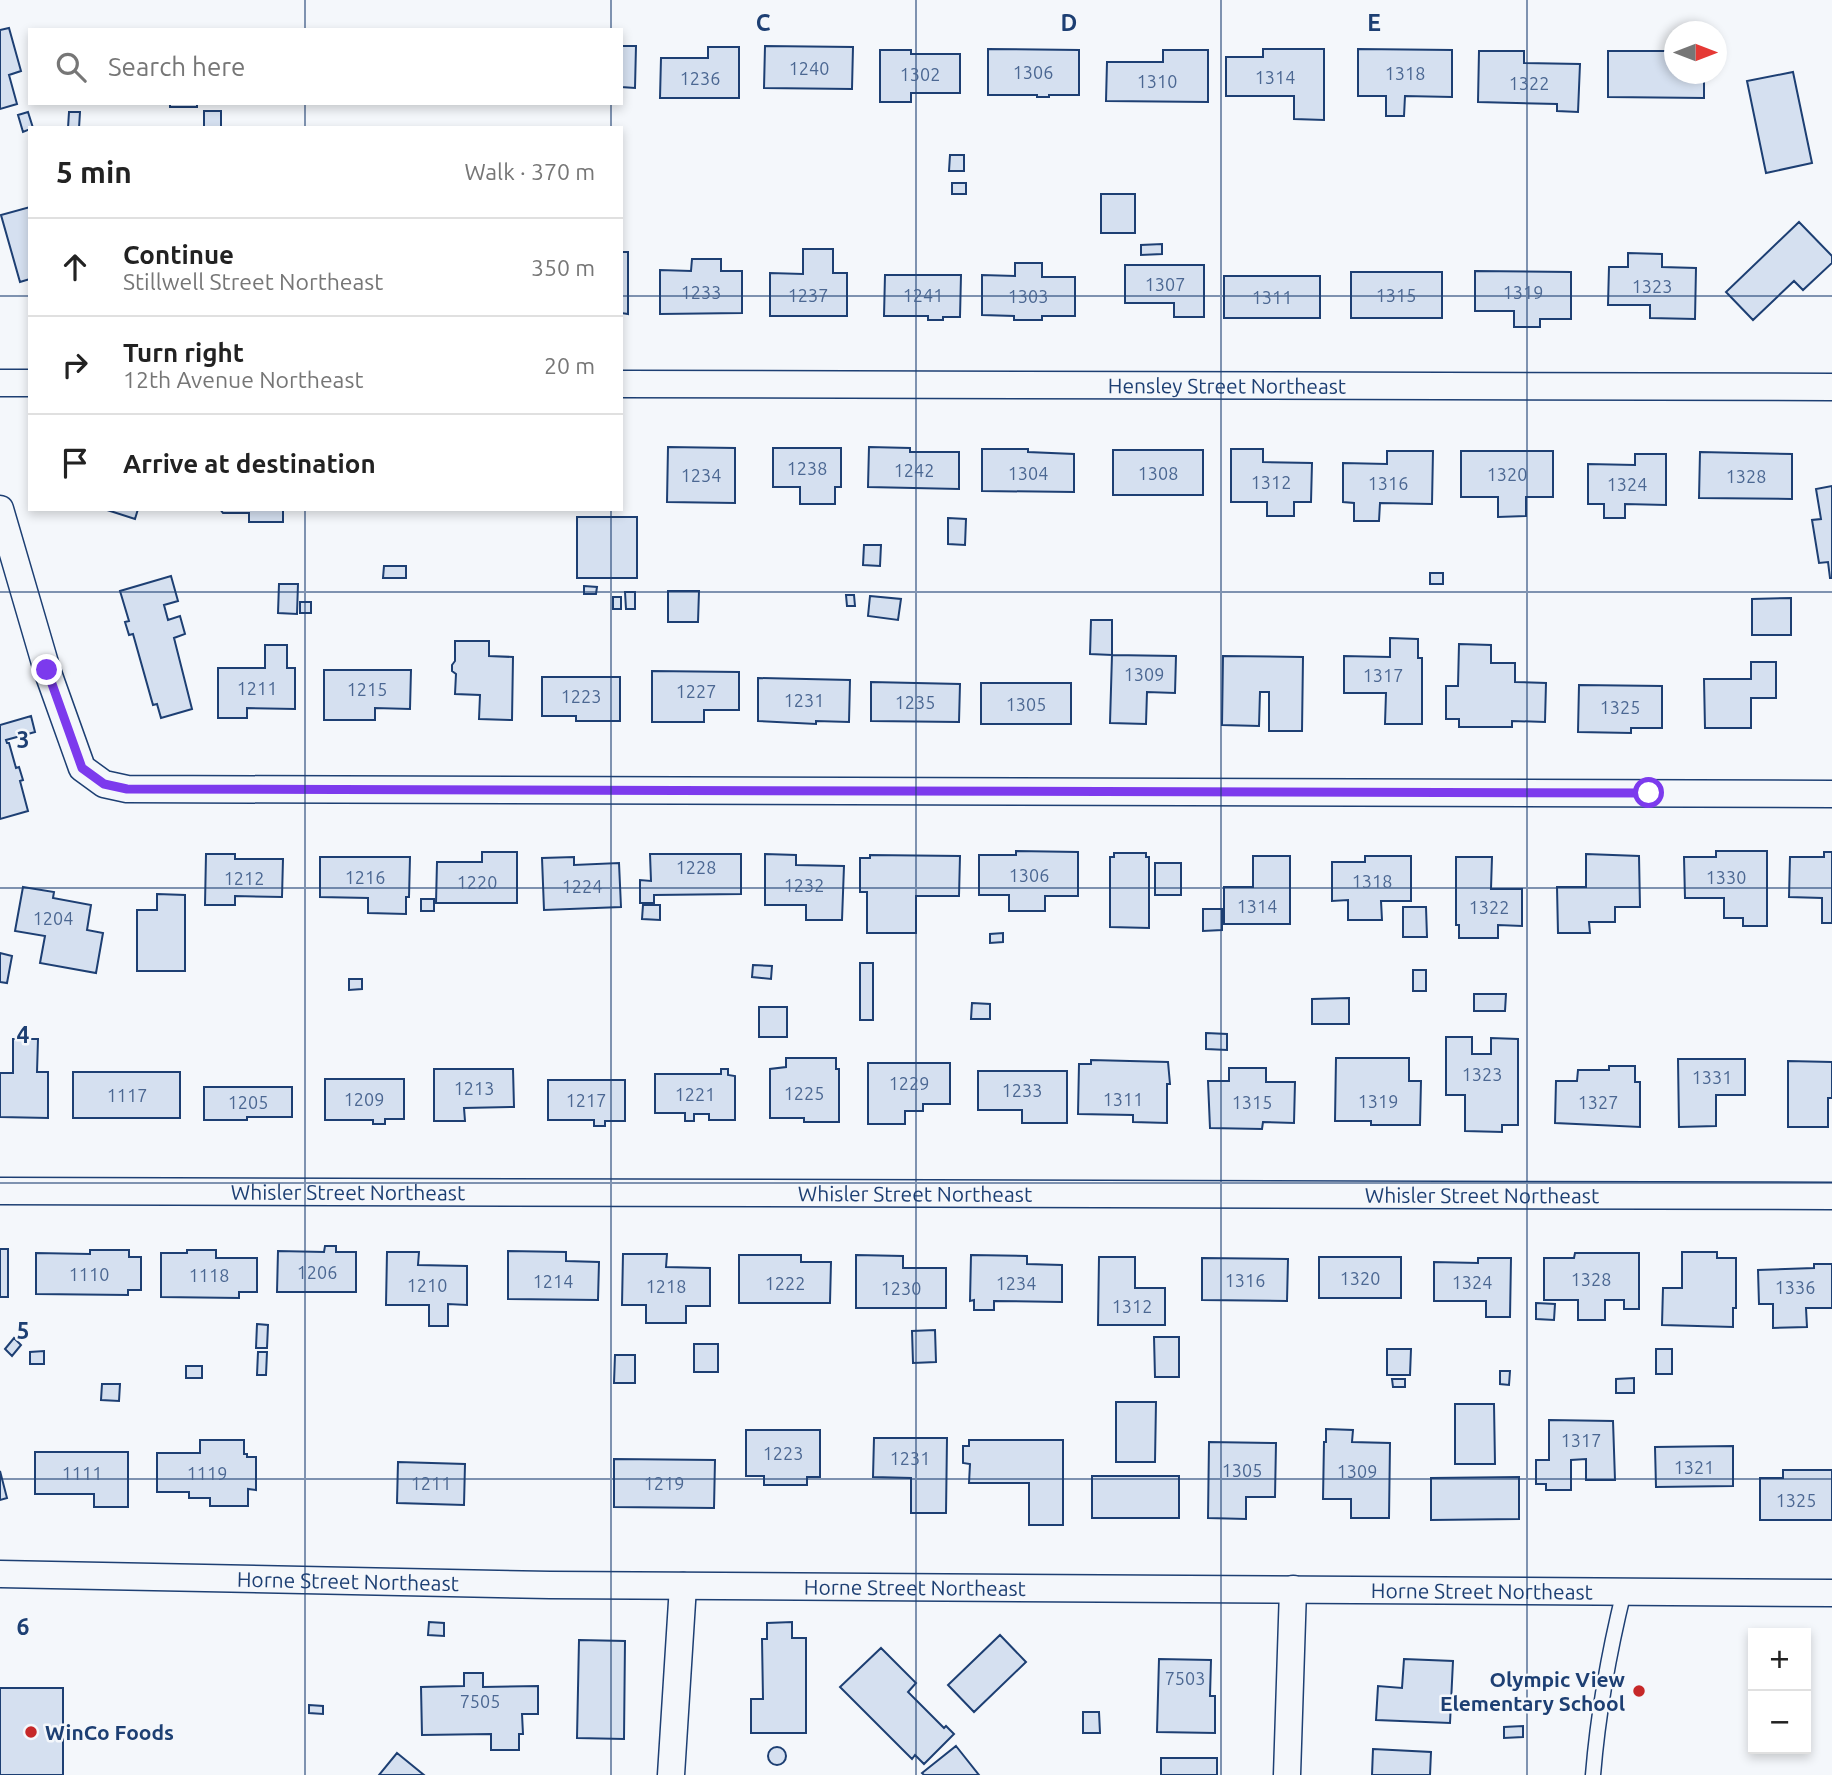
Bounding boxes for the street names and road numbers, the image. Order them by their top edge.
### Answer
street label: Hensley Street Northeast [1108,373,1346,398]
street label: Whisler Street Northeast [231,1180,465,1204]
street label: Whisler Street Northeast [798,1181,1032,1206]
street label: Whisler Street Northeast [1365,1183,1599,1207]
street label: Horne Street Northeast [237,1567,459,1595]
street label: Horne Street Northeast [804,1575,1026,1600]
street label: Horne Street Northeast [1371,1578,1593,1604]

